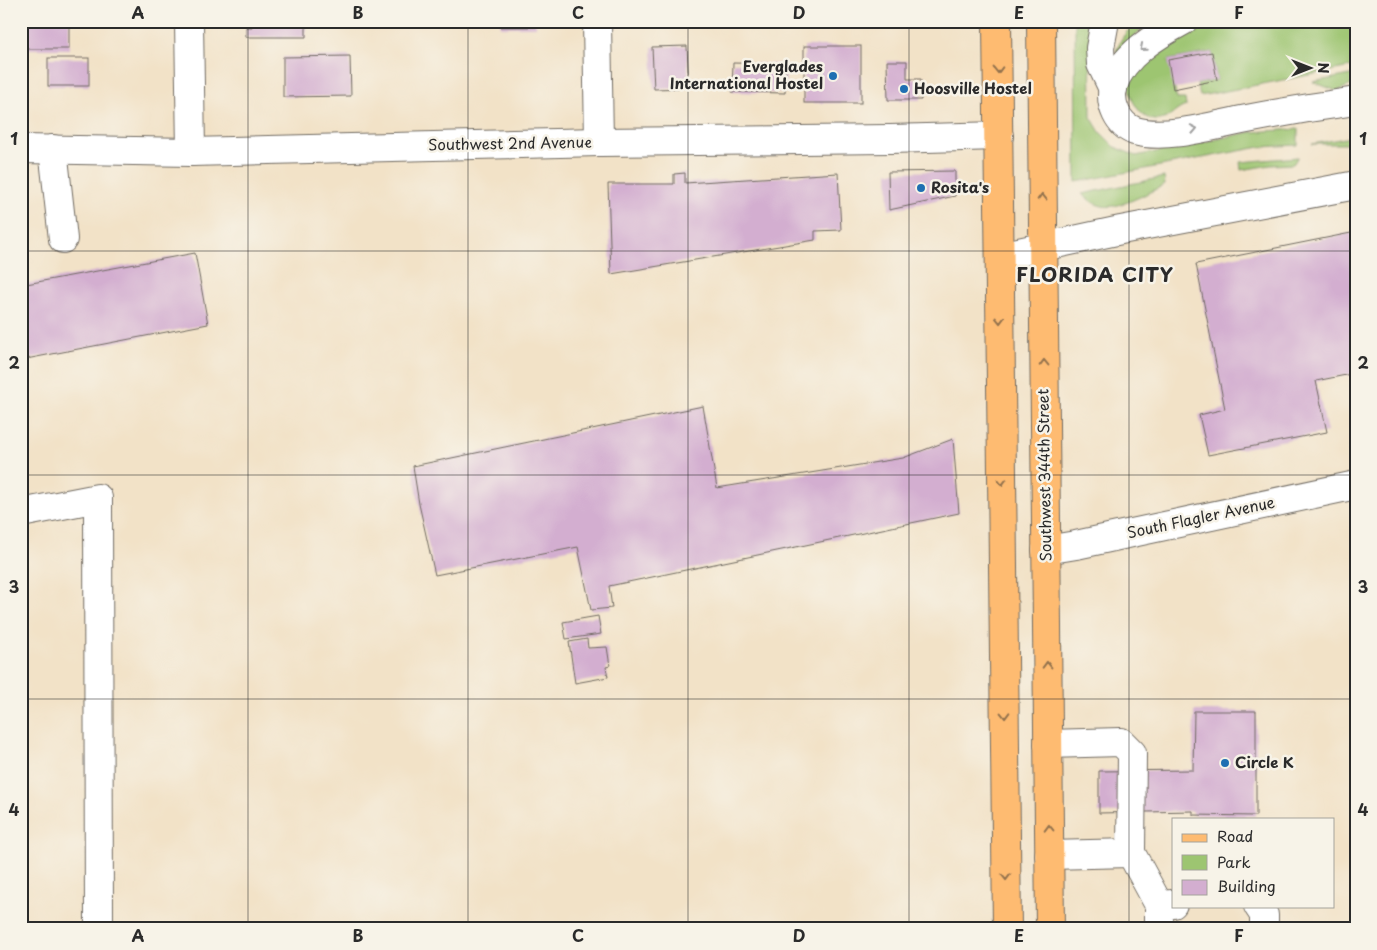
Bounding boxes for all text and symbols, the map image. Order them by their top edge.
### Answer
text: A [132,0,145,24]
text: B [353,0,364,24]
text: C [572,0,584,24]
text: D [793,0,805,24]
text: E [1014,0,1024,24]
text: F [1234,0,1244,24]
one-way arrow [1139,42,1148,51]
north arrow [1284,42,1334,92]
place label: Everglades International Hostel [670,54,823,94]
text: N [1313,62,1334,74]
one-way arrow [993,66,1003,74]
marker: Everglades International Hostel [827,70,839,82]
place label: Hoosville Hostel [914,76,1032,99]
marker: Hoosville Hostel [898,83,910,95]
one-way arrow [1189,124,1198,134]
text: 1 [10,126,18,150]
text: 1 [1359,126,1367,150]
street label: Southwest 2nd Avenue [428,130,592,155]
place label: Rosita's [931,175,989,198]
marker: Rosita's [915,182,927,194]
one-way arrow [1037,193,1047,200]
district label: FLORIDA CITY [1016,259,1174,289]
one-way arrow [995,316,1006,324]
text: 2 [8,350,20,374]
text: 2 [1357,350,1369,374]
one-way arrow [1039,358,1049,366]
street label: Southwest 344th Street [1030,389,1057,561]
one-way arrow [997,478,1008,486]
street label: South Flagler Avenue [1125,490,1277,543]
text: 3 [9,574,19,598]
text: 3 [1358,574,1368,598]
one-way arrow [1042,661,1052,668]
one-way arrow [1000,711,1010,719]
place label: Circle K [1235,750,1294,773]
marker: Circle K [1219,757,1231,769]
text: 4 [9,797,20,821]
text: 4 [1358,797,1369,821]
legend [1172,818,1334,908]
one-way arrow [1043,823,1054,831]
text: Road [1217,824,1253,847]
text: Park [1217,850,1251,873]
one-way arrow [1001,874,1011,881]
text: Building [1217,874,1276,897]
text: A [132,923,145,947]
text: B [353,923,364,947]
text: C [572,923,584,947]
text: D [793,923,805,947]
text: E [1014,923,1024,947]
text: F [1234,923,1244,947]

